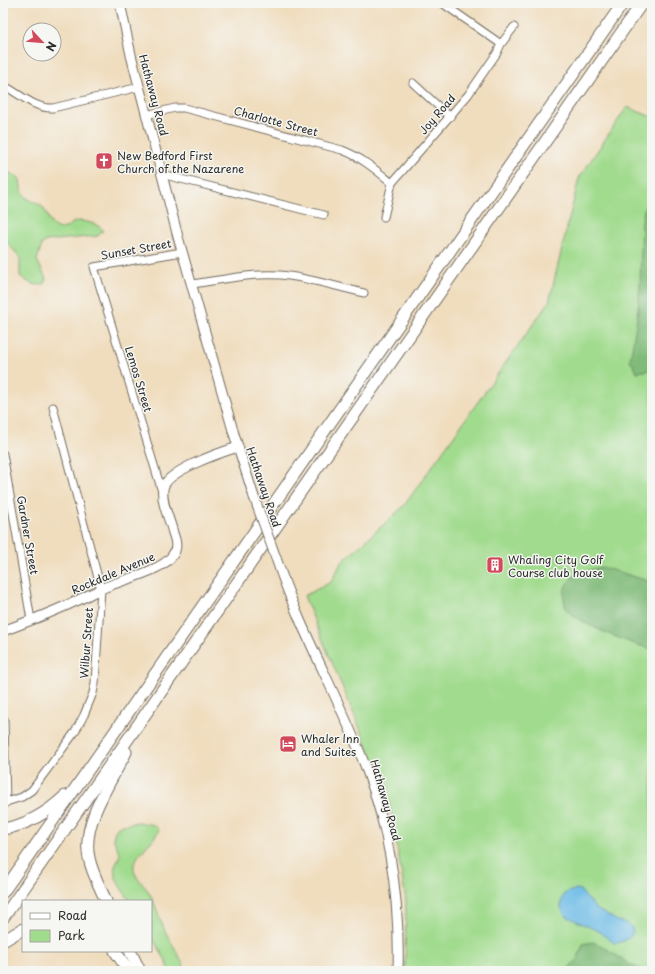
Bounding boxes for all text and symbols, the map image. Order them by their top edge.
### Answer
north arrow [22,22,62,62]
text: N [42,39,61,55]
street label: Hathaway Road [135,52,173,138]
street label: Joy Road [415,90,459,138]
street label: Charlotte Street [232,102,320,141]
place label: New Bedford First Church of the Nazarene [117,147,244,177]
church icon: New Bedford First Church of the Nazarene [94,151,114,171]
street label: Sunset Street [99,234,173,264]
street label: Lemos Street [121,344,157,414]
street label: Hathaway Road [242,445,286,529]
street label: Gardner Street [13,494,43,576]
street label: Rockdale Avenue [69,548,157,598]
place label: Whaling City Golf Course club house [508,551,604,581]
building icon: Whaling City Golf Course club house [485,555,505,575]
street label: Wilbur Street [75,606,97,679]
place label: Whaler Inn and Suites [301,730,359,760]
hotel icon: Whaler Inn and Suites [278,734,298,754]
street label: Hathaway Road [366,757,406,843]
legend [22,900,152,952]
text: Road [58,906,87,924]
text: Park [58,926,85,944]

